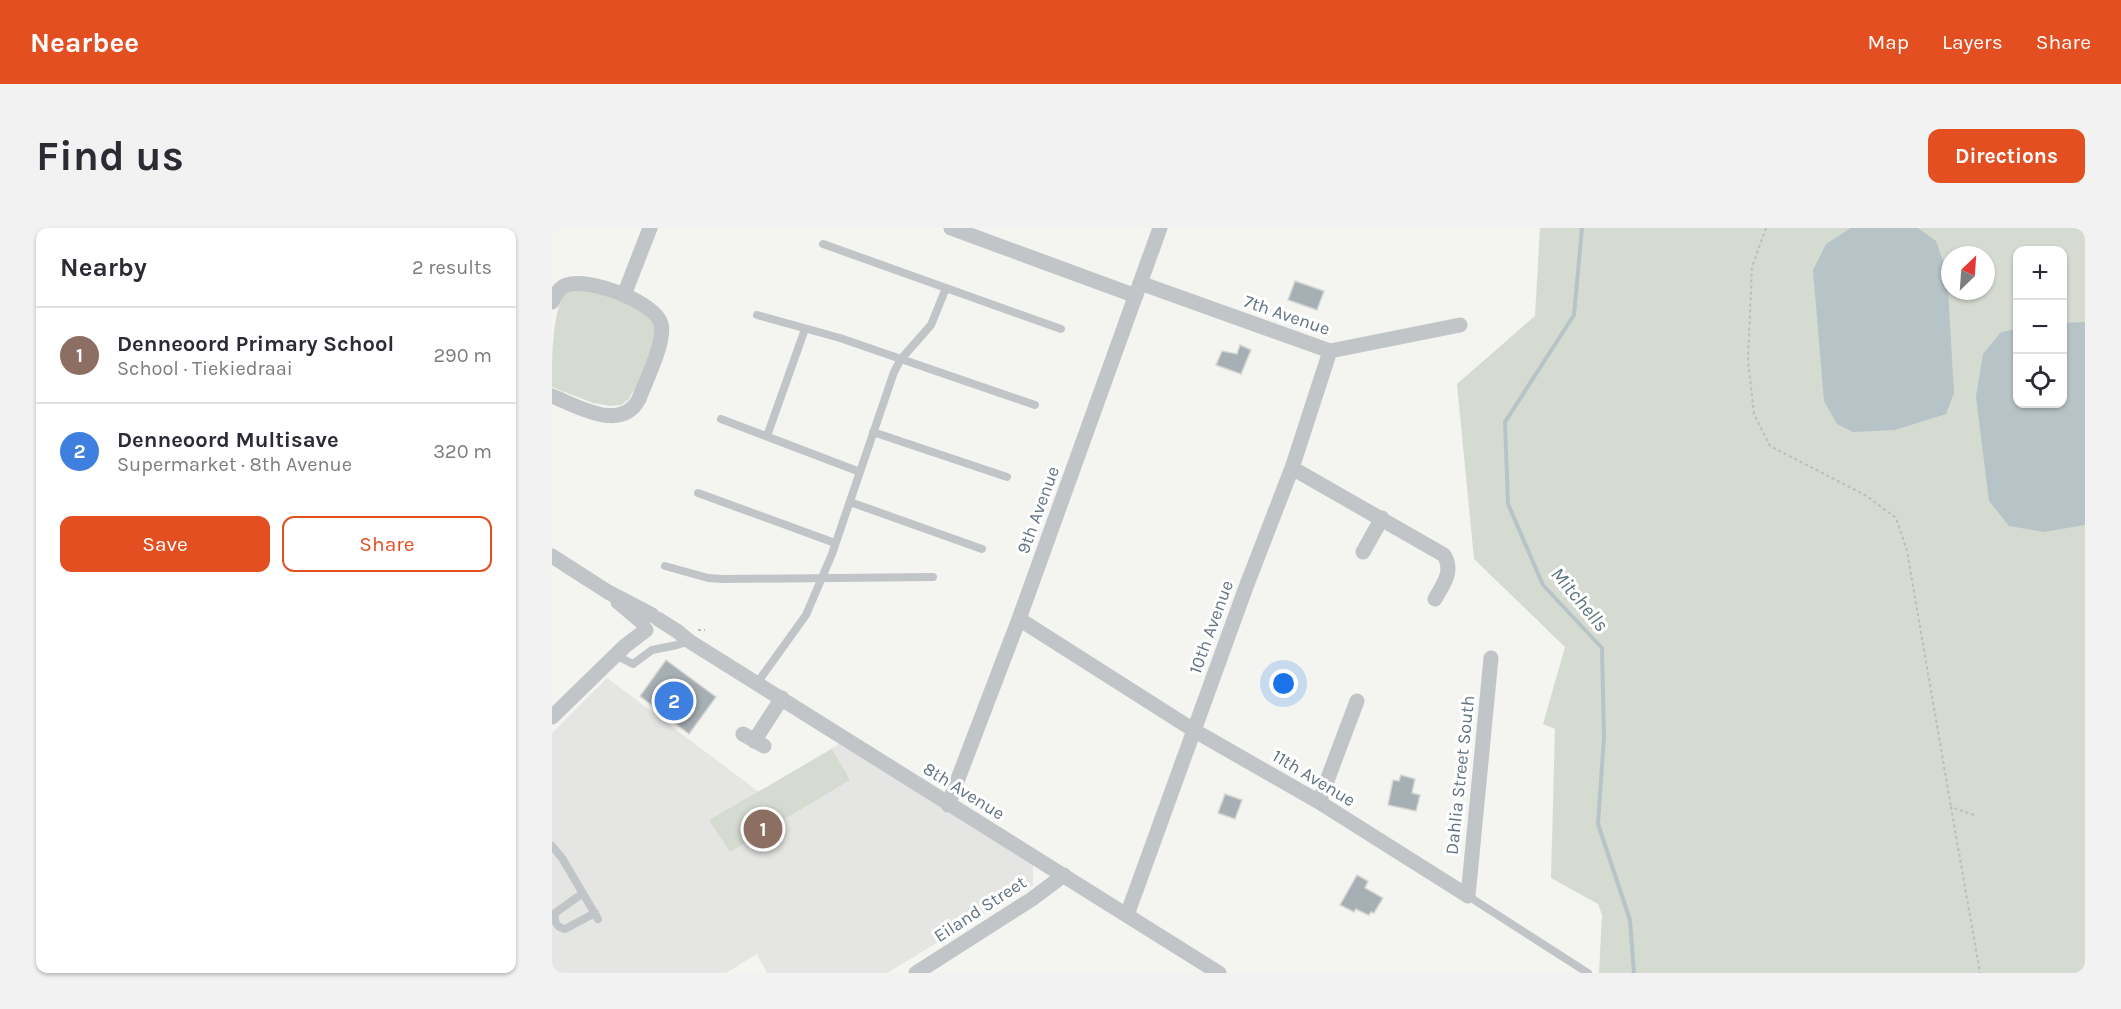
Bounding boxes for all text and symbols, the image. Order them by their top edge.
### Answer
text: Nearbee [30,26,139,59]
text: Map [1867,30,1909,54]
text: Layers [1942,30,2003,54]
text: Share [2036,30,2091,54]
button: Directions [1928,129,2085,183]
text: Find us [36,131,184,181]
north arrow [1941,246,1995,300]
map controls [2013,246,2067,408]
button: + [2013,246,2067,300]
text: Nearby [60,252,147,283]
text: 2 results [412,256,492,279]
street label: 7th Avenue [1241,290,1333,340]
button: − [2013,300,2067,354]
text: Denneoord Primary School [117,331,394,357]
text: 1 [76,344,83,367]
text: 290 m [433,344,492,367]
button: locate [2013,354,2067,408]
text: School · Tiekiedraai [117,357,293,380]
text: Denneoord Multisave [117,427,339,453]
text: 2 [73,440,86,463]
text: 320 m [433,440,492,463]
text: Supermarket · 8th Avenue [117,453,352,476]
street label: 9th Avenue [1012,463,1064,557]
button: Save [60,516,270,572]
button: Share [282,516,492,572]
water label: Mitchells [1546,563,1613,636]
street label: 10th Avenue [1184,577,1238,677]
your location [1269,669,1298,698]
pin: 2 [654,678,694,724]
street label: Dahlia Street South [1441,694,1479,856]
street label: 11th Avenue [1268,745,1360,811]
street label: 8th Avenue [919,757,1009,825]
pin: 1 [744,806,782,852]
street label: Eiland Street [930,871,1030,947]

